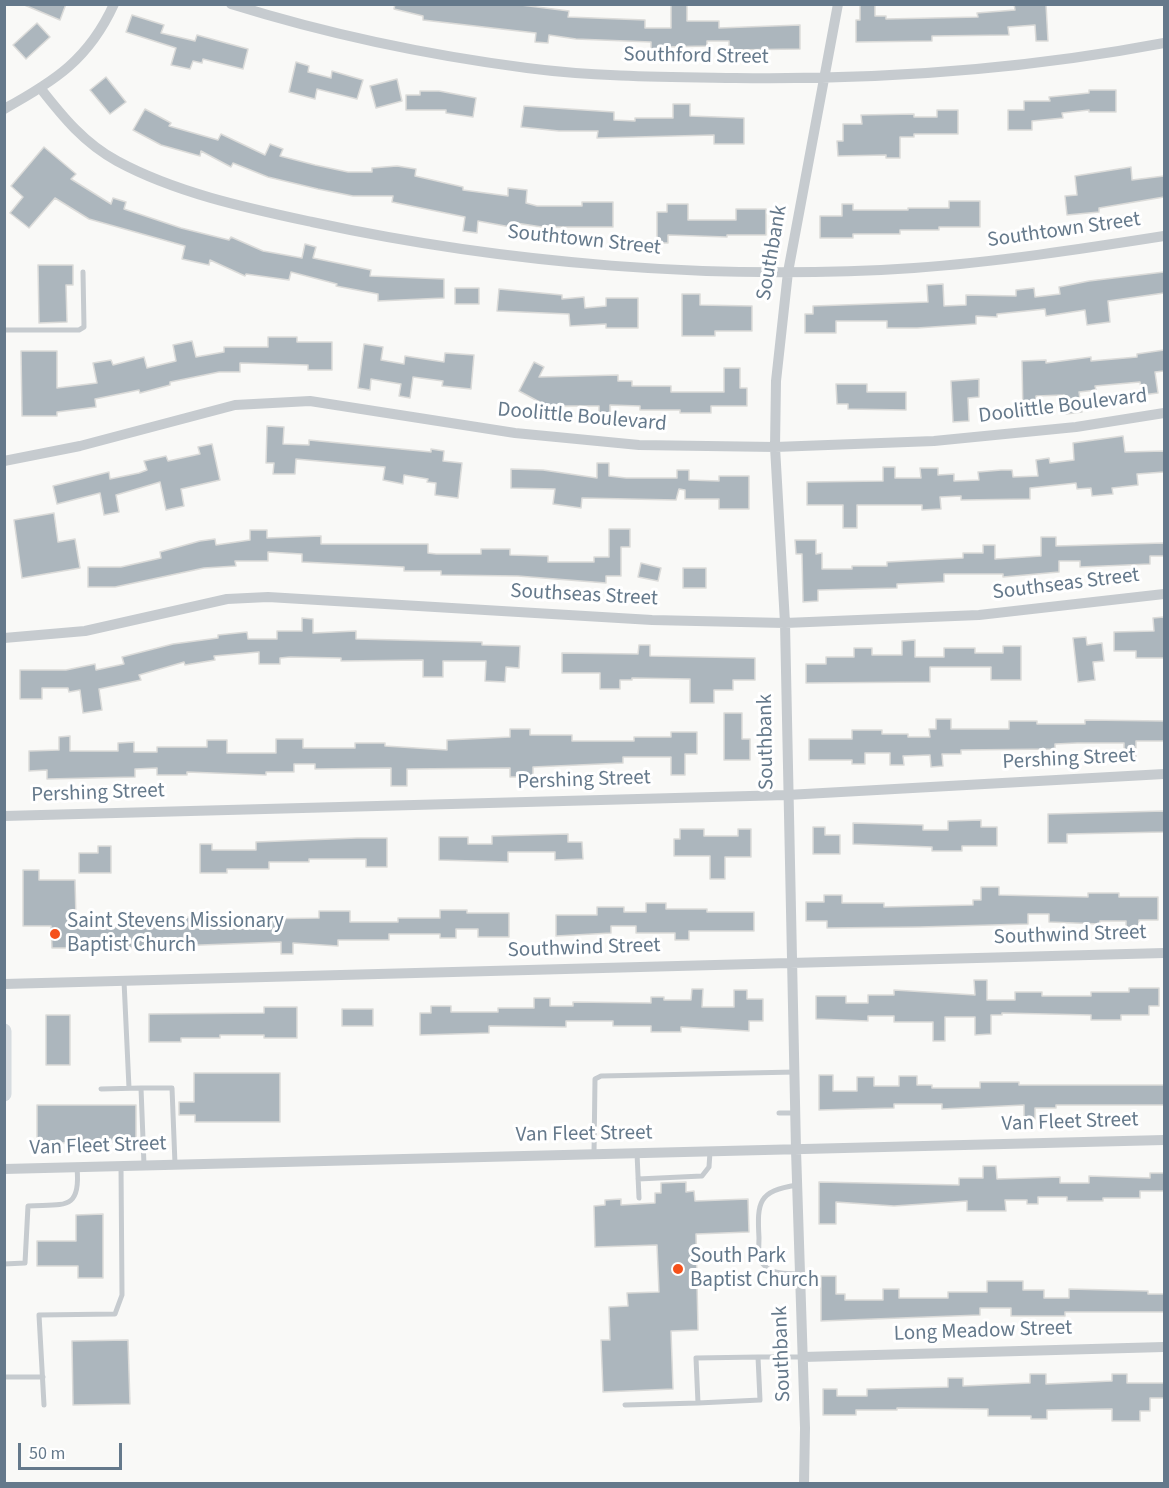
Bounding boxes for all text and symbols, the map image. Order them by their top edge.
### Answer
street label: Southford Street [623,43,769,71]
street label: Southbank [752,203,794,303]
street label: Southtown Street [986,208,1142,254]
street label: Southtown Street [506,220,662,262]
street label: Doolittle Boulevard [977,384,1149,430]
street label: Doolittle Boulevard [496,398,668,438]
street label: Southseas Street [991,563,1141,607]
street label: Southseas Street [510,580,658,612]
street label: Southbank [754,694,780,790]
street label: Pershing Street [1002,744,1136,776]
street label: Pershing Street [517,766,651,796]
street label: Pershing Street [31,779,165,809]
place label: Saint Stevens Missionary Baptist Church [67,909,284,959]
street label: Southwind Street [993,921,1147,951]
marker: Saint Stevens Missionary Baptist Church [48,927,62,941]
street label: Southwind Street [507,934,661,964]
street label: Van Fleet Street [1001,1108,1139,1138]
street label: Van Fleet Street [515,1121,653,1149]
street label: Van Fleet Street [29,1132,167,1162]
place label: South Park Baptist Church [690,1244,819,1294]
marker: South Park Baptist Church [671,1262,685,1276]
street label: Southbank [769,1305,797,1403]
street label: Long Meadow Street [893,1316,1073,1348]
scale bar [21,1431,124,1469]
text: 50 m [29,1441,65,1466]

